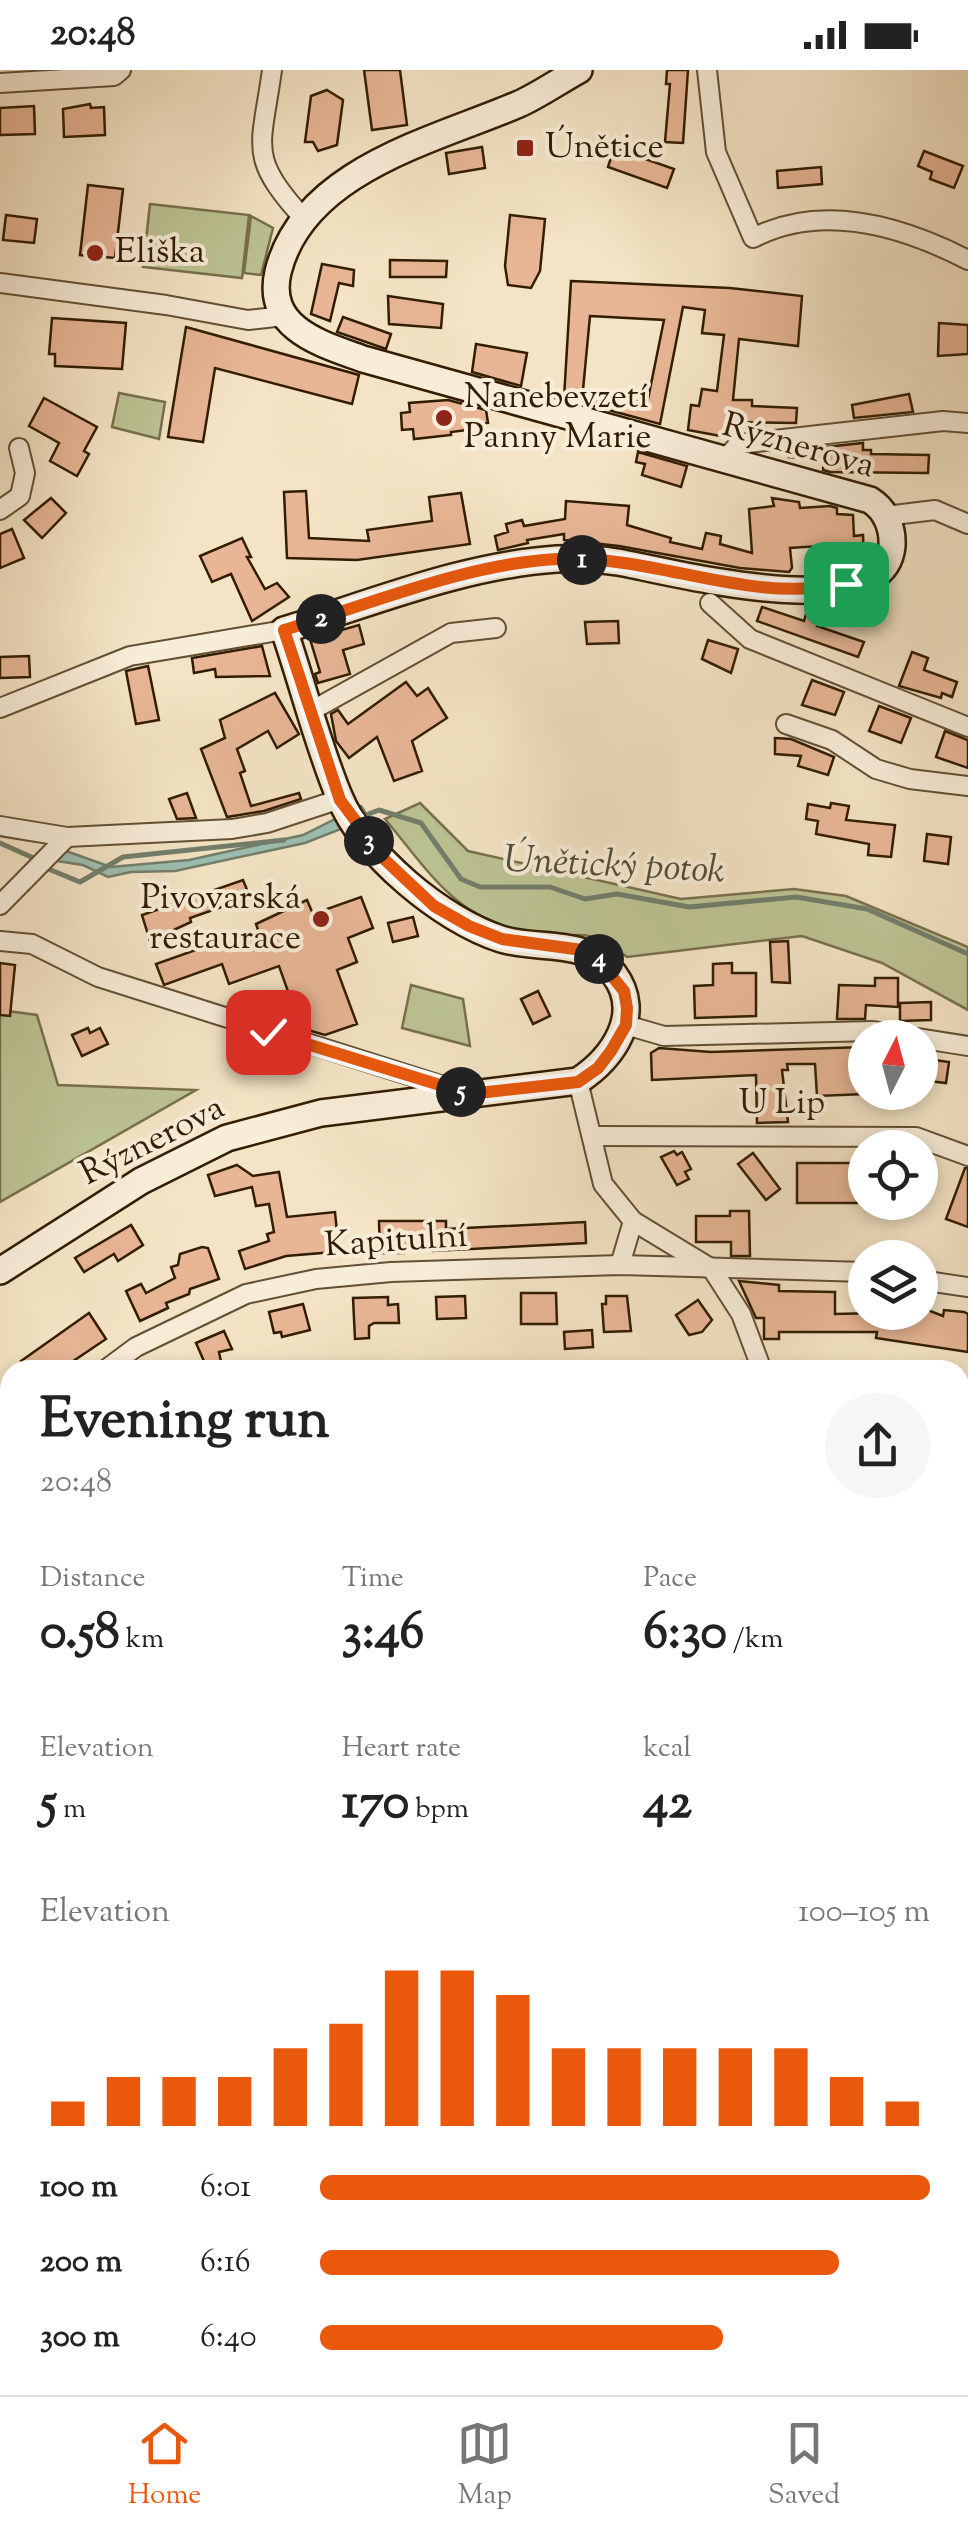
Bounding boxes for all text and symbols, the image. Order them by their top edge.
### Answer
text: 20:48 [50,8,136,62]
place label: Únětice [545,123,664,174]
marker: Únětice [514,137,536,159]
place label: Eliška [115,228,205,279]
marker: Eliška [84,242,106,264]
place label: Nanebevzetí Panny Marie [464,373,652,464]
street label: Rýznerova [716,401,880,493]
marker: Nanebevzetí Panny Marie [433,407,455,429]
pin: 1 [557,535,607,585]
text: 1 [577,540,587,580]
pin [804,542,889,627]
icon: arrive [819,557,874,612]
pin: 2 [296,594,346,644]
text: 2 [314,599,328,639]
pin: 3 [344,816,394,866]
text: 3 [363,821,375,861]
water label: Únětický potok [502,833,726,900]
place label: Pivovarská restaurace [141,874,301,965]
marker: Pivovarská restaurace [310,908,332,930]
pin: 4 [574,934,624,984]
text: 4 [592,939,606,979]
pin [226,990,311,1075]
icon: check [241,1005,296,1060]
north arrow [848,1020,938,1110]
map controls [848,1020,938,1330]
pin: 5 [436,1067,486,1117]
text: 5 [456,1072,466,1112]
street label: U Lip [739,1079,825,1130]
street label: Rýznerova [72,1084,234,1200]
button: locate [848,1130,938,1220]
street label: Kapitulní [323,1212,469,1272]
button: layers [848,1240,938,1330]
text: Evening run [40,1383,329,1462]
button: share [825,1393,930,1498]
text: 20:48 [40,1460,112,1506]
text: Distance [40,1559,146,1599]
text: Time [342,1559,404,1599]
text: Pace [643,1559,697,1599]
text: 0.58 [40,1599,120,1671]
text: 3:46 [342,1599,424,1671]
text: 6:30 [643,1599,727,1671]
text: km [120,1620,164,1660]
text: /km [727,1620,783,1660]
text: Elevation [40,1729,154,1769]
text: Heart rate [342,1729,461,1769]
text: kcal [643,1729,691,1769]
text: 5 [40,1769,57,1841]
text: 170 [342,1769,409,1841]
text: 42 [643,1769,692,1841]
text: m [57,1790,86,1830]
text: bpm [409,1790,469,1830]
text: Elevation [40,1890,170,1936]
text: 100–105 m [798,1890,930,1936]
text: 100 m [40,2165,118,2211]
text: 6:01 [200,2165,251,2211]
text: 200 m [40,2240,122,2286]
text: 6:16 [200,2240,251,2286]
text: 300 m [40,2315,120,2361]
text: 6:40 [200,2315,257,2361]
tab: Home [128,2416,201,2516]
tab: Map [457,2416,512,2516]
tab: Saved [768,2416,840,2516]

